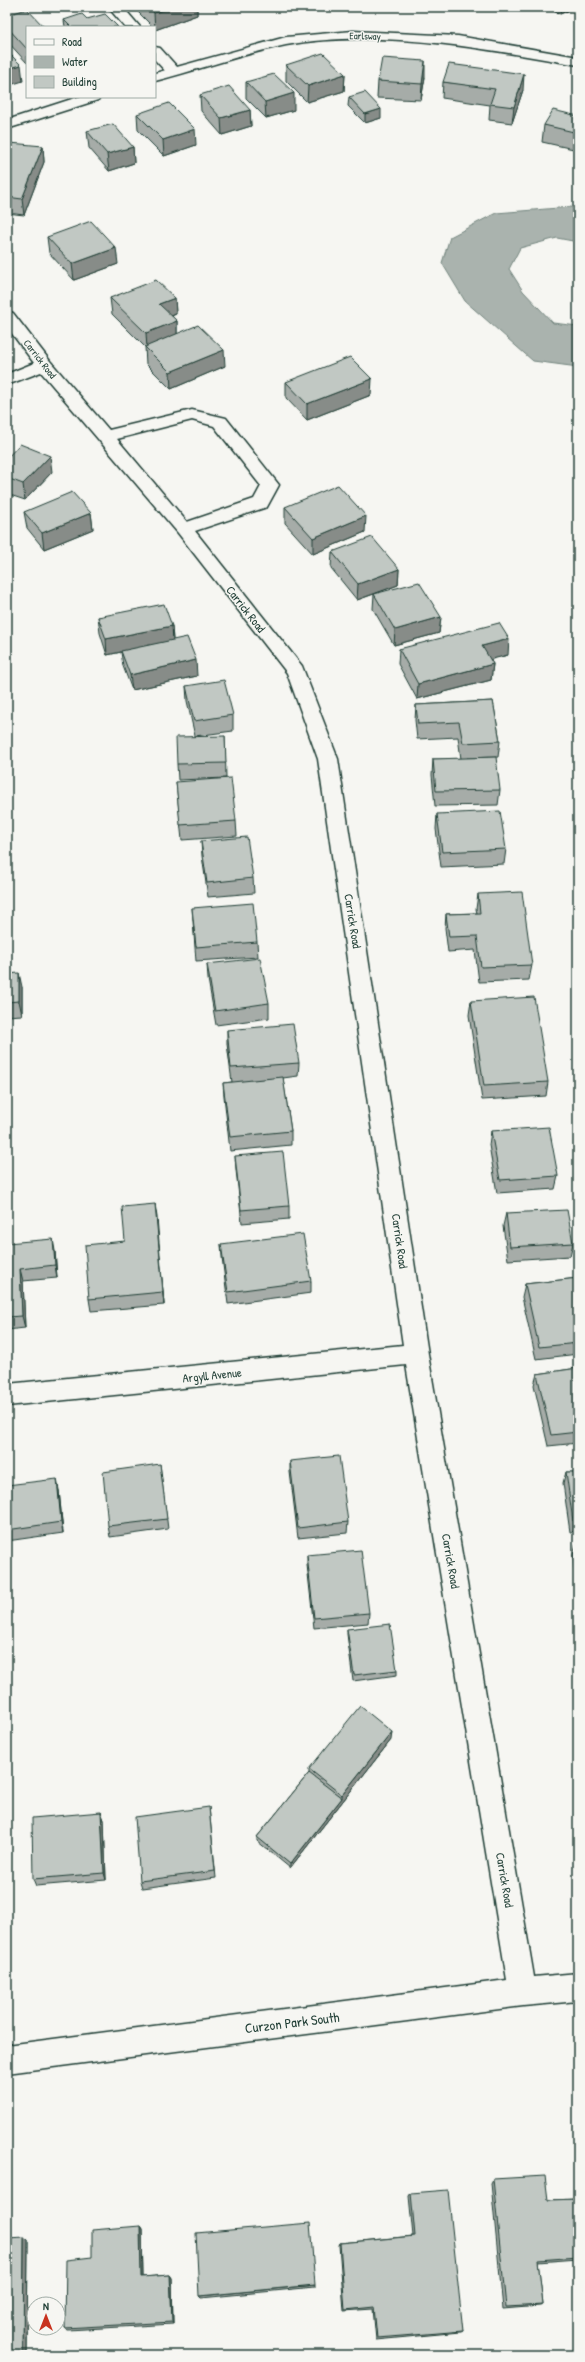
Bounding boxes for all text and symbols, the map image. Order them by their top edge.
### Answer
legend [26,26,156,98]
street label: Earlsway [349,29,381,43]
text: Road [62,33,82,50]
text: Water [62,53,88,70]
text: Building [62,73,97,90]
street label: Carrick Road [21,337,59,381]
street label: Carrick Road [222,582,270,636]
street label: Carrick Road [340,892,366,950]
street label: Carrick Road [388,1212,412,1270]
street label: Argyll Avenue [182,1363,243,1387]
street label: Carrick Road [438,1532,464,1590]
street label: Carrick Road [492,1851,518,1909]
street label: Curzon Park South [244,2007,340,2037]
north arrow [26,2296,66,2336]
text: N [43,2299,49,2313]

